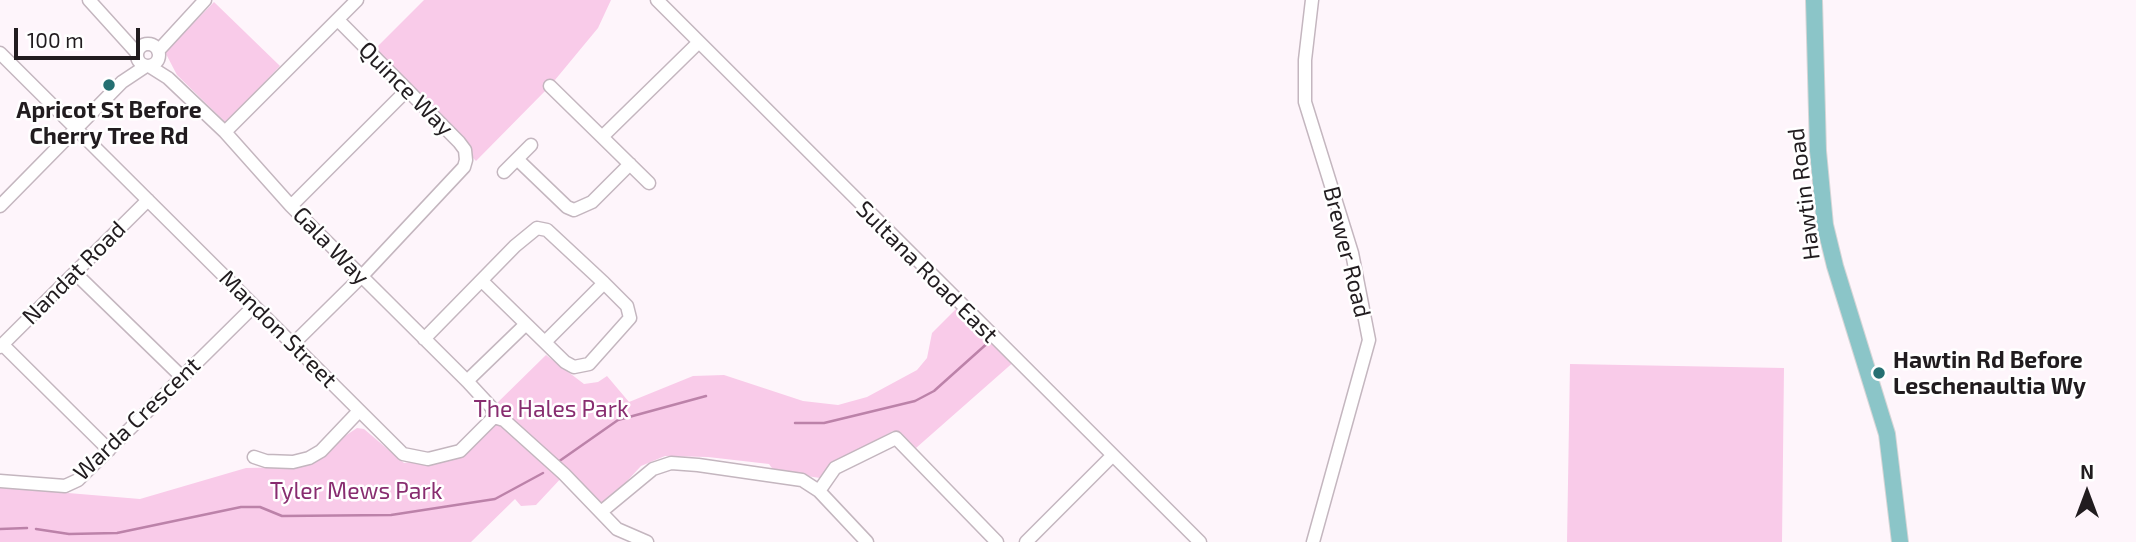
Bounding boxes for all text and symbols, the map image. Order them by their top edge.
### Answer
scale bar [18,14,144,58]
text: 100 m [27,27,84,52]
street label: Quince Way [353,36,459,142]
marker: Apricot St Before Cherry Tree Rd [101,77,117,93]
place label: Apricot St Before Cherry Tree Rd [16,96,202,150]
street label: Hawtin Road [1782,126,1826,262]
street label: Brewer Road [1317,184,1377,320]
street label: Sultana Road East [850,195,1004,349]
street label: Gala Way [287,201,375,291]
street label: Nandat Road [17,216,131,330]
street label: Mandon Street [214,265,342,393]
place label: Hawtin Rd Before Leschenaultia Wy [1893,346,2086,400]
street label: Warda Crescent [68,352,206,486]
marker: Hawtin Rd Before Leschenaultia Wy [1871,365,1887,381]
park label: The Hales Park [473,395,629,423]
north arrow [2052,458,2122,528]
text: N [2080,460,2094,483]
park label: Tyler Mews Park [270,477,442,505]

